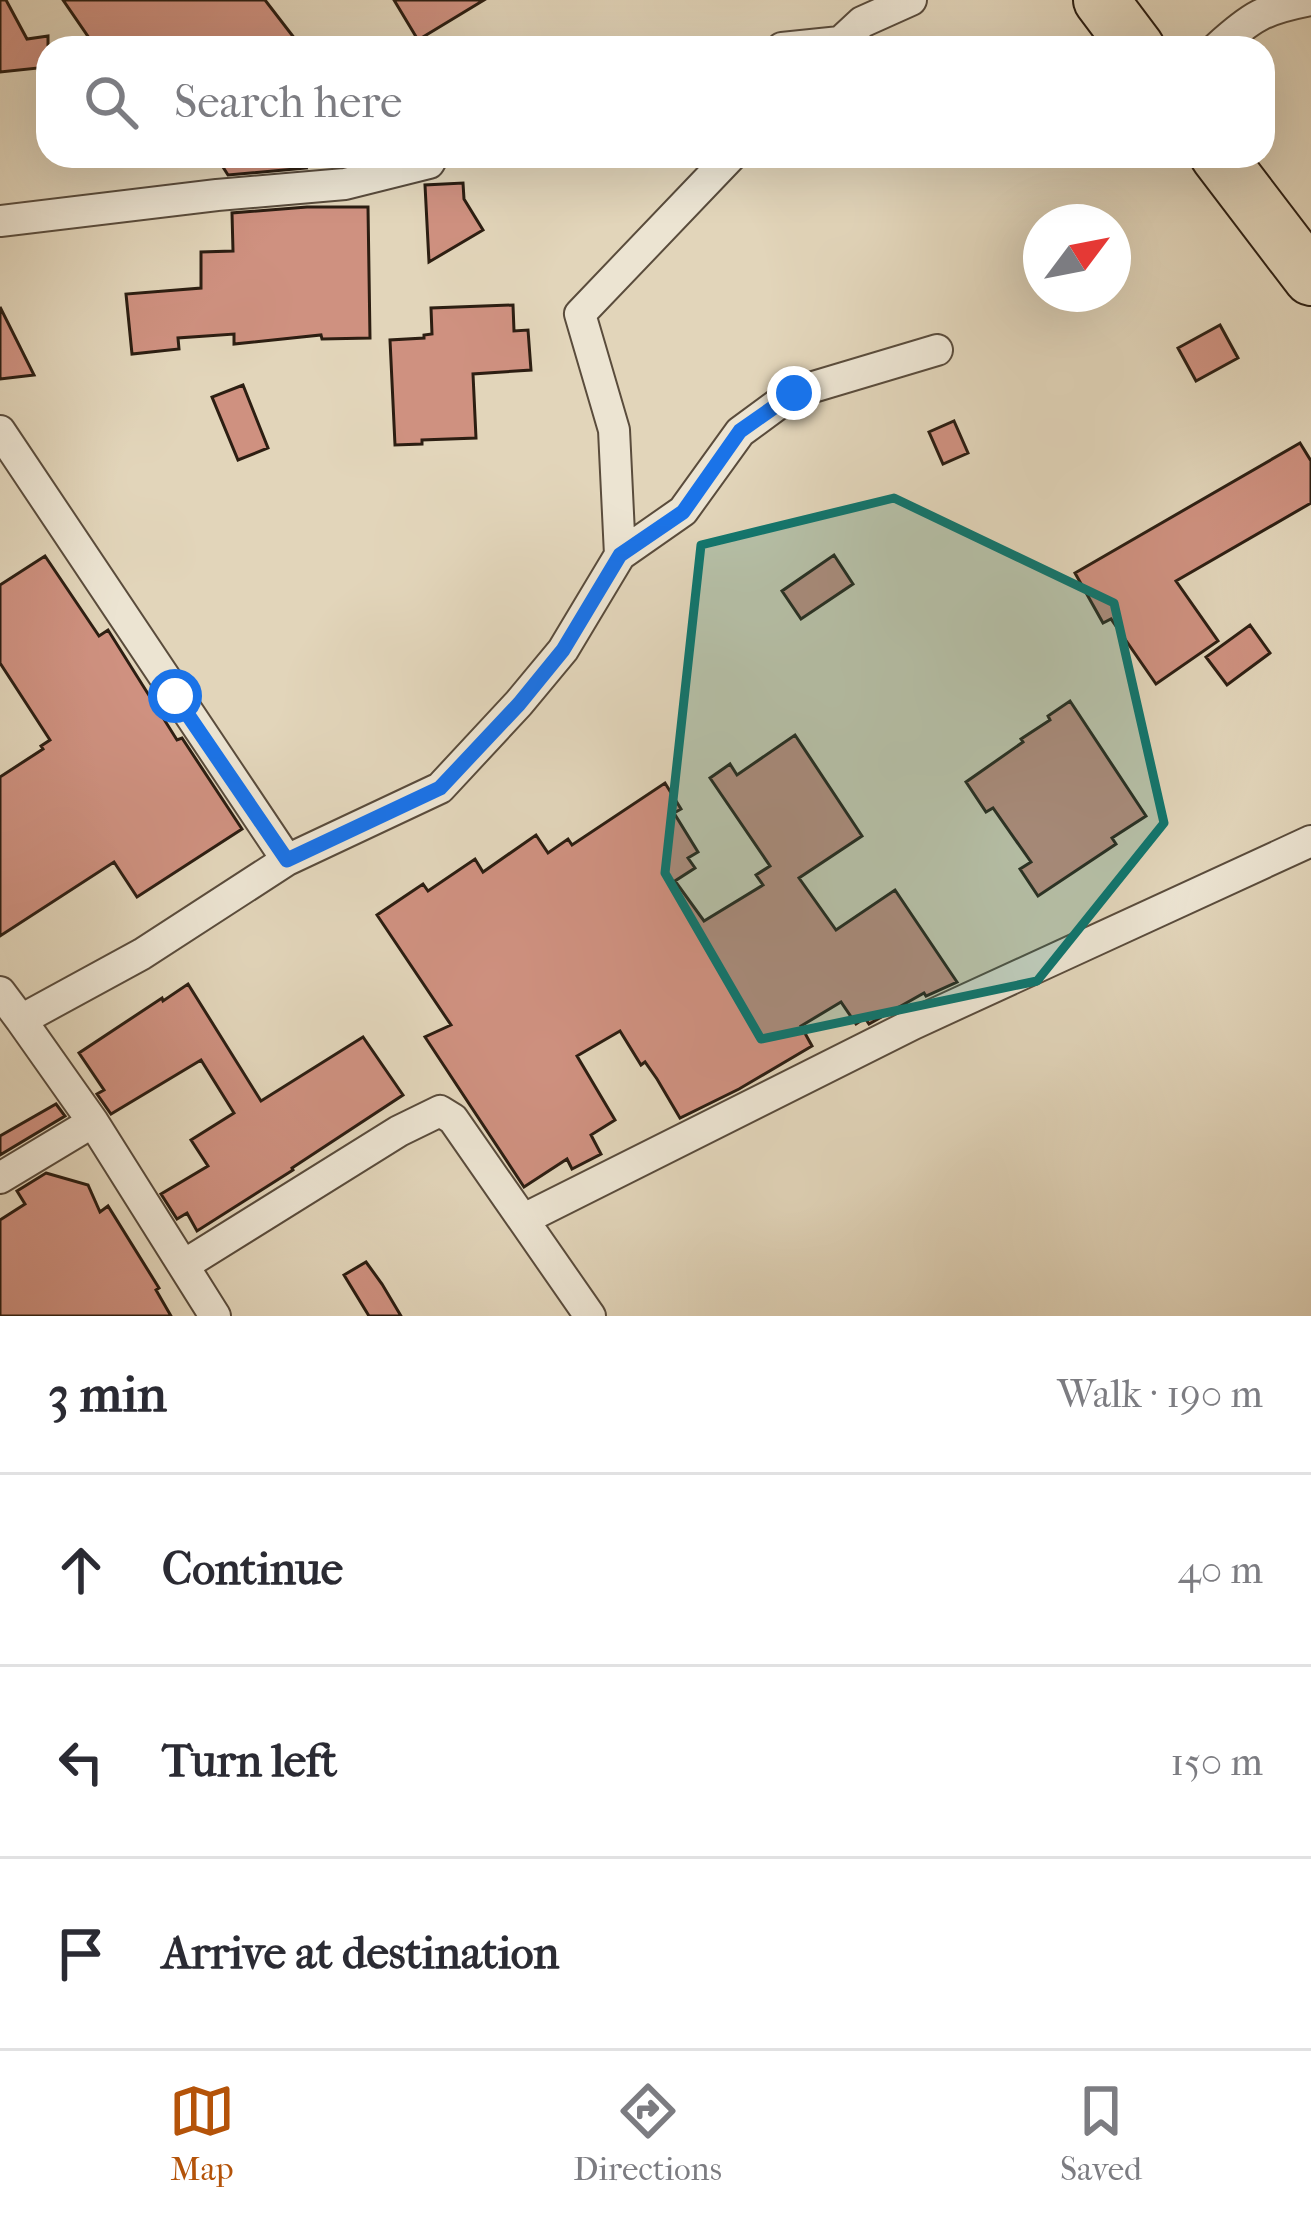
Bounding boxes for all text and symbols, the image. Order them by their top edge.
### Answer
search box [36,36,1275,168]
icon: search [78,69,144,135]
text: Search here [174,76,402,129]
north arrow [1023,204,1131,312]
route end [767,366,821,420]
route start [148,669,202,723]
text: 3 min [48,1364,167,1424]
text: Walk · 190 m [1057,1371,1263,1417]
icon: ahead [48,1537,114,1603]
text: Continue [162,1543,343,1596]
text: 40 m [1178,1547,1263,1593]
icon: left [48,1729,114,1795]
text: Turn left [162,1735,337,1788]
text: 150 m [1170,1739,1263,1785]
icon: arrive [48,1921,114,1987]
text: Arrive at destination [162,1927,559,1980]
tab: Map [169,2078,235,2189]
tab: Directions [573,2078,722,2189]
tab: Saved [1060,2078,1142,2189]

